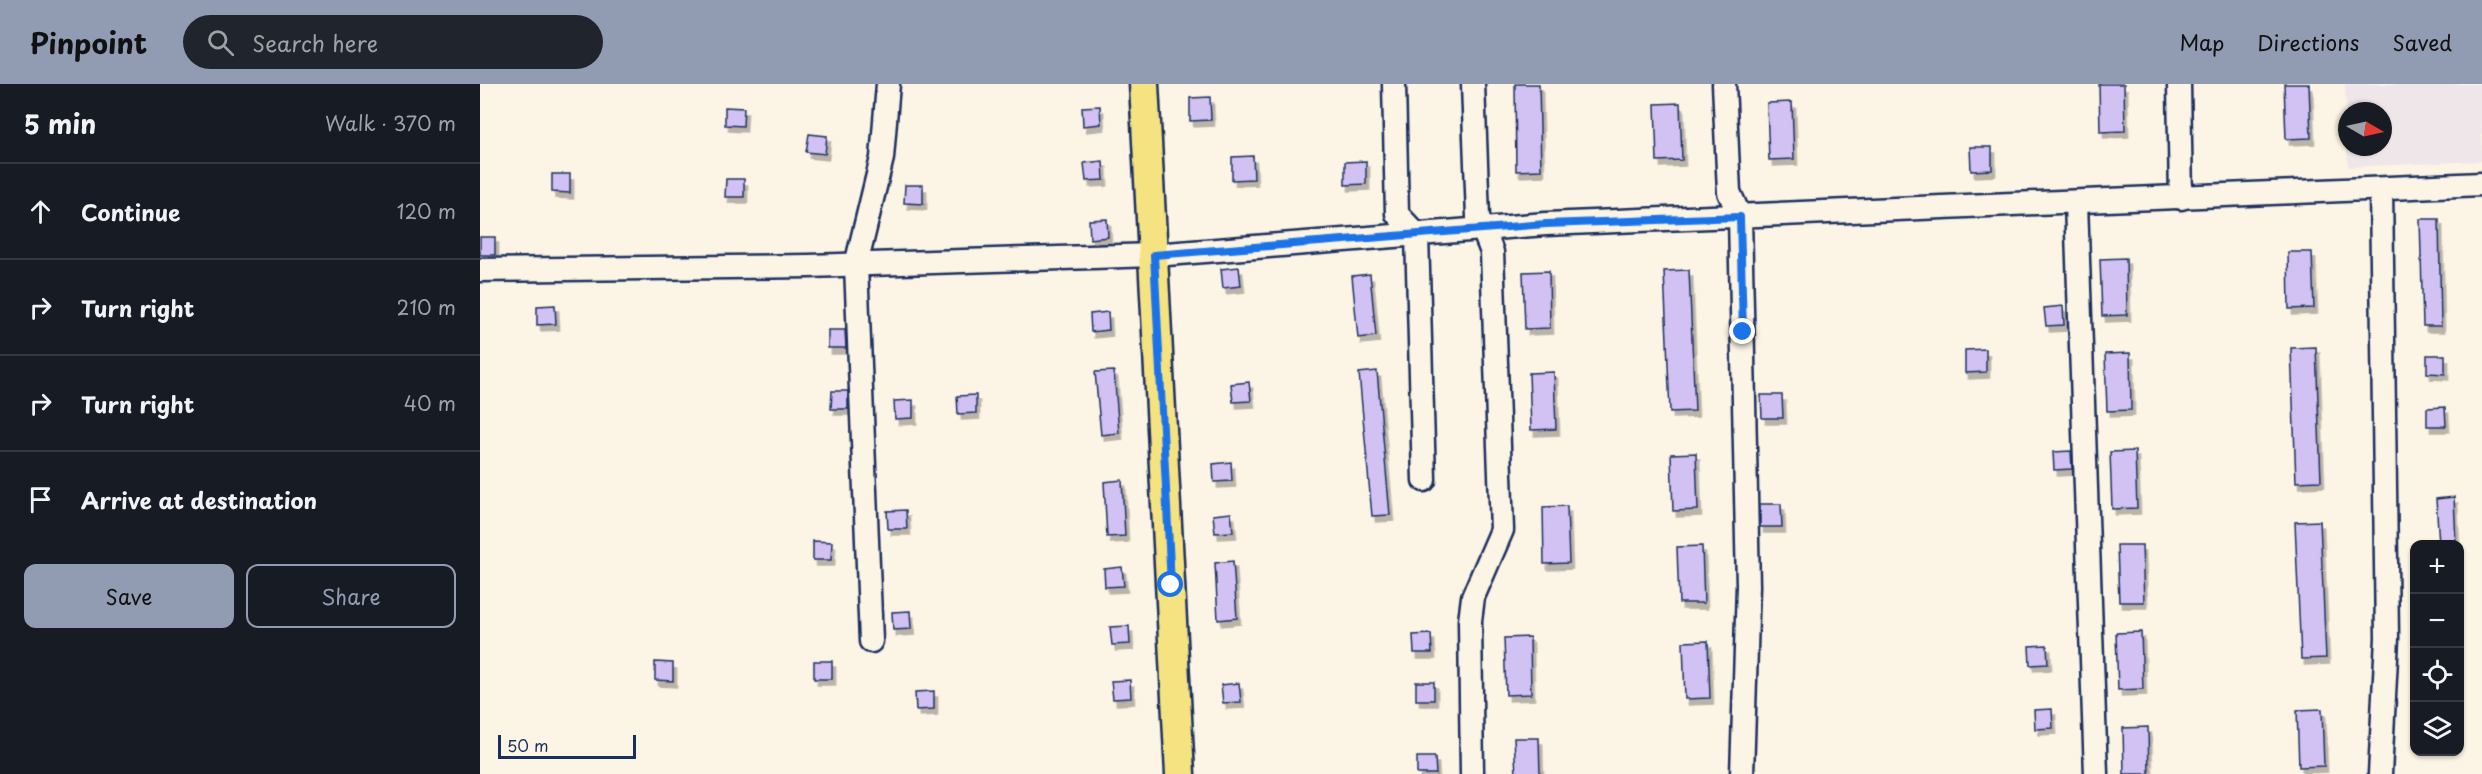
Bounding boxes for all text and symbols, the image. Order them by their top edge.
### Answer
search box [183,15,603,69]
text: Pinpoint [30,21,147,64]
icon: search [204,26,237,59]
text: Search here [252,26,378,59]
text: Map [2179,26,2224,58]
text: Directions [2257,26,2359,58]
text: Saved [2392,26,2452,58]
north arrow [2338,102,2392,156]
text: 5 min [24,104,96,143]
text: Walk · 370 m [325,108,456,138]
icon: ahead [24,195,57,228]
text: Continue [81,195,180,228]
text: 120 m [397,196,456,226]
icon: right [24,291,57,324]
text: Turn right [81,291,194,324]
text: 210 m [397,292,456,322]
route end [1729,318,1755,344]
icon: right [24,387,57,420]
text: Turn right [81,387,194,420]
text: 40 m [404,388,456,418]
icon: arrive [24,483,57,516]
text: Arrive at destination [81,483,317,516]
map controls [2410,540,2464,756]
button: + [2410,540,2464,594]
button: Save [24,564,234,628]
button: Share [246,564,456,628]
route start [1157,571,1183,597]
button: − [2410,594,2464,648]
button: locate [2410,648,2464,702]
button: layers [2410,702,2464,756]
scale bar [498,732,636,760]
text: 50 m [507,733,548,757]

